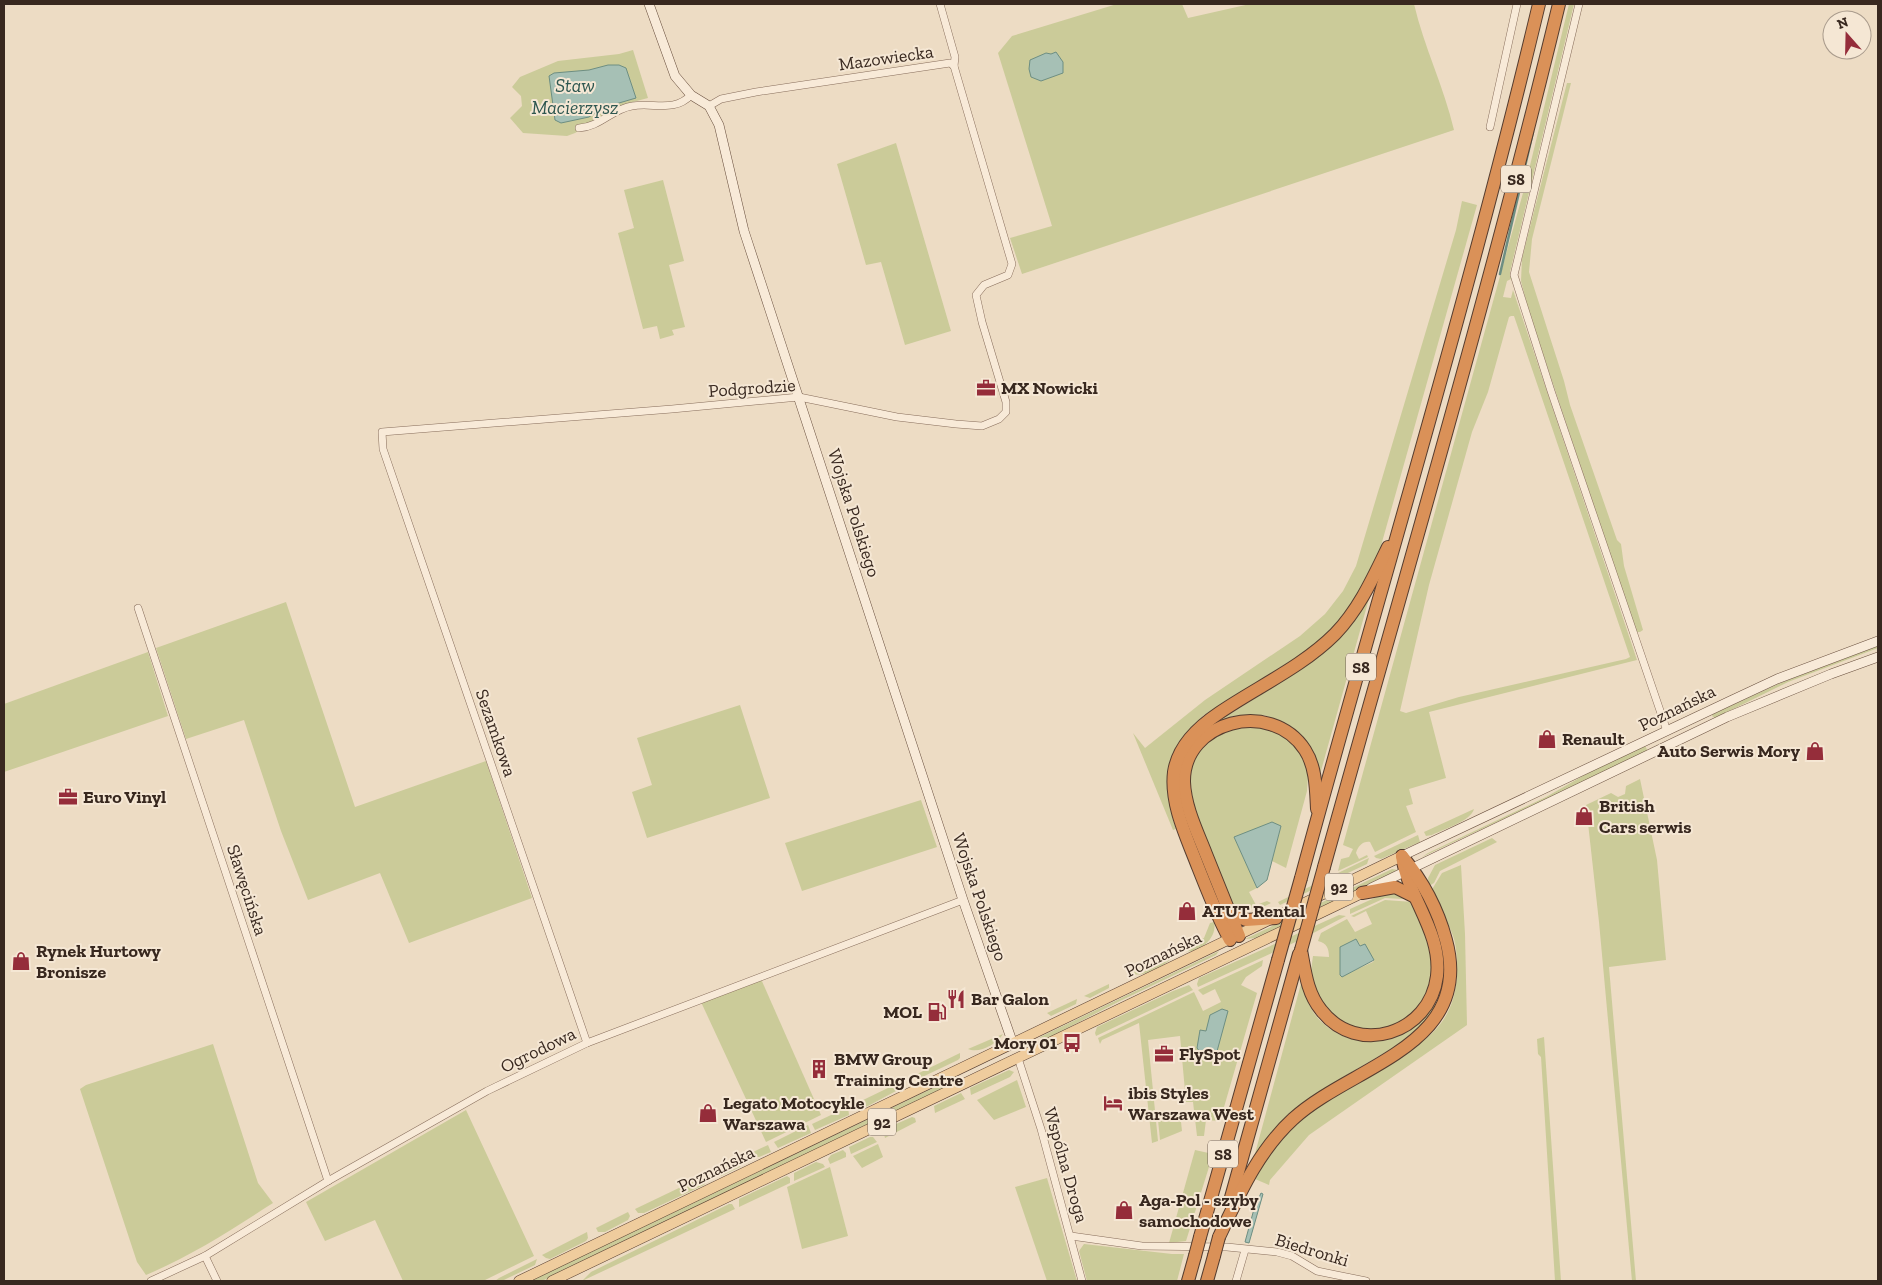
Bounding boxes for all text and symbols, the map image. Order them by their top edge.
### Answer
north arrow [1822,10,1872,60]
text: N [1835,13,1851,33]
street label: Mazowiecka [837,40,935,76]
water label: Staw Macierzysz [531,74,619,119]
road number: S8 [1501,165,1531,192]
street label: Podgrodzie [708,374,796,402]
office icon: MX Nowicki [975,377,997,399]
place label: MX Nowicki [1001,377,1098,399]
street label: Wojska Polskiego [823,446,885,580]
road number: S8 [1346,654,1376,680]
street label: Poznańska [1635,680,1719,736]
street label: Sezamkowa [471,686,521,780]
shop icon: Renault [1536,728,1558,750]
place label: Renault [1562,728,1625,750]
place label: Auto Serwis Mory [1657,740,1800,762]
shop icon: Auto Serwis Mory [1804,740,1826,762]
office icon: Euro Vinyl [57,786,79,808]
place label: Euro Vinyl [83,786,166,808]
place label: British Cars serwis [1599,795,1691,838]
shop icon: British Cars serwis [1573,805,1595,827]
street label: Wojska Polskiego [948,830,1012,964]
street label: Sławęcińska [222,842,272,939]
road number: 92 [1325,874,1353,900]
shop icon: ATUT Rental [1176,900,1198,922]
place label: ATUT Rental [1202,900,1305,922]
street label: Poznańska [1121,926,1205,982]
place label: Rynek Hurtowy Bronisze [36,940,161,983]
shop icon: Rynek Hurtowy Bronisze [10,950,32,972]
restaurant icon: Bar Galon [945,988,967,1010]
place label: Bar Galon [971,988,1049,1010]
place label: MOL [883,1001,922,1023]
fuel station icon: MOL [926,1001,948,1023]
street label: Ogrodowa [497,1022,580,1078]
place label: Mory 01 [994,1032,1057,1054]
bus stop icon: Mory 01 [1061,1032,1083,1054]
office icon: FlySpot [1153,1043,1175,1065]
place label: FlySpot [1179,1043,1241,1065]
place label: BMW Group Training Centre [834,1048,964,1091]
building icon: BMW Group Training Centre [808,1058,830,1080]
place label: ibis Styles Warszawa West [1128,1082,1255,1125]
place label: Legato Motocykle Warszawa [723,1092,865,1135]
hotel icon: ibis Styles Warszawa West [1102,1092,1124,1114]
shop icon: Legato Motocykle Warszawa [697,1102,719,1124]
street label: Wspólna Droga [1039,1105,1093,1225]
road number: 92 [868,1108,896,1136]
road number: S8 [1208,1140,1238,1168]
street label: Poznańska [674,1141,758,1197]
place label: Aga-Pol - szyby samochodowe [1139,1189,1259,1232]
shop icon: Aga-Pol - szyby samochodowe [1113,1199,1135,1221]
street label: Biedronki [1273,1228,1351,1272]

